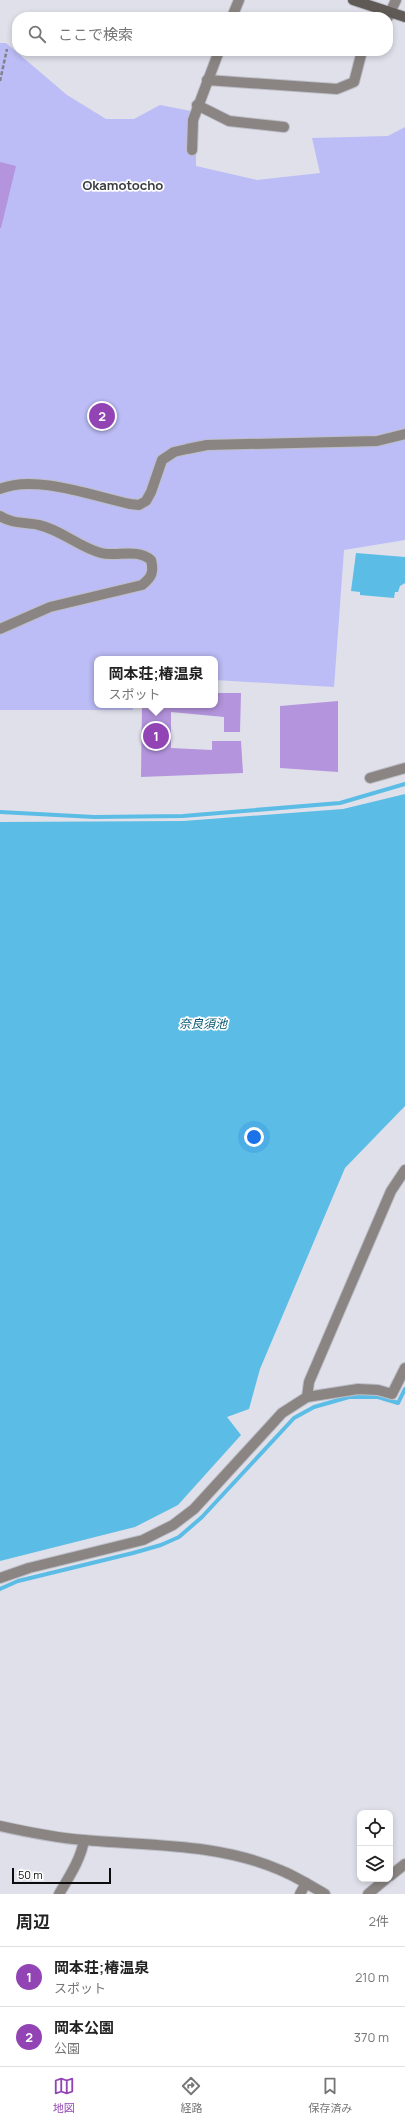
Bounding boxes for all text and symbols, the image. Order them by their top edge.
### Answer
search box [12,12,393,56]
icon: search [26,23,48,45]
text: ここで検索 [58,24,133,45]
district label: Okamotocho [83,176,163,194]
pin: 2 [89,401,115,431]
popup [94,656,218,708]
text: 岡本荘;椿温泉 [108,663,204,684]
text: スポット [108,685,160,703]
pin: 1 [143,721,169,751]
water label: 奈良須池 [179,1015,228,1032]
your location [244,1127,264,1147]
map controls [357,1810,393,1882]
button: locate [357,1810,393,1846]
button: layers [357,1846,393,1882]
scale bar [12,1866,111,1885]
text: 50 m [18,1867,43,1882]
text: 周辺 [16,1910,50,1933]
text: 2件 [369,1912,389,1930]
text: 岡本荘;椿温泉 [54,1957,149,1978]
text: 1 [26,1968,32,1986]
text: 210 m [355,1968,389,1986]
text: スポット [54,1979,106,1997]
text: 岡本公園 [54,2017,114,2038]
text: 2 [25,2028,33,2046]
text: 370 m [354,2028,389,2046]
text: 公園 [54,2039,80,2057]
tab: 地図 [53,2075,75,2115]
tab: 経路 [180,2075,202,2115]
tab: 保存済み [308,2075,352,2115]

